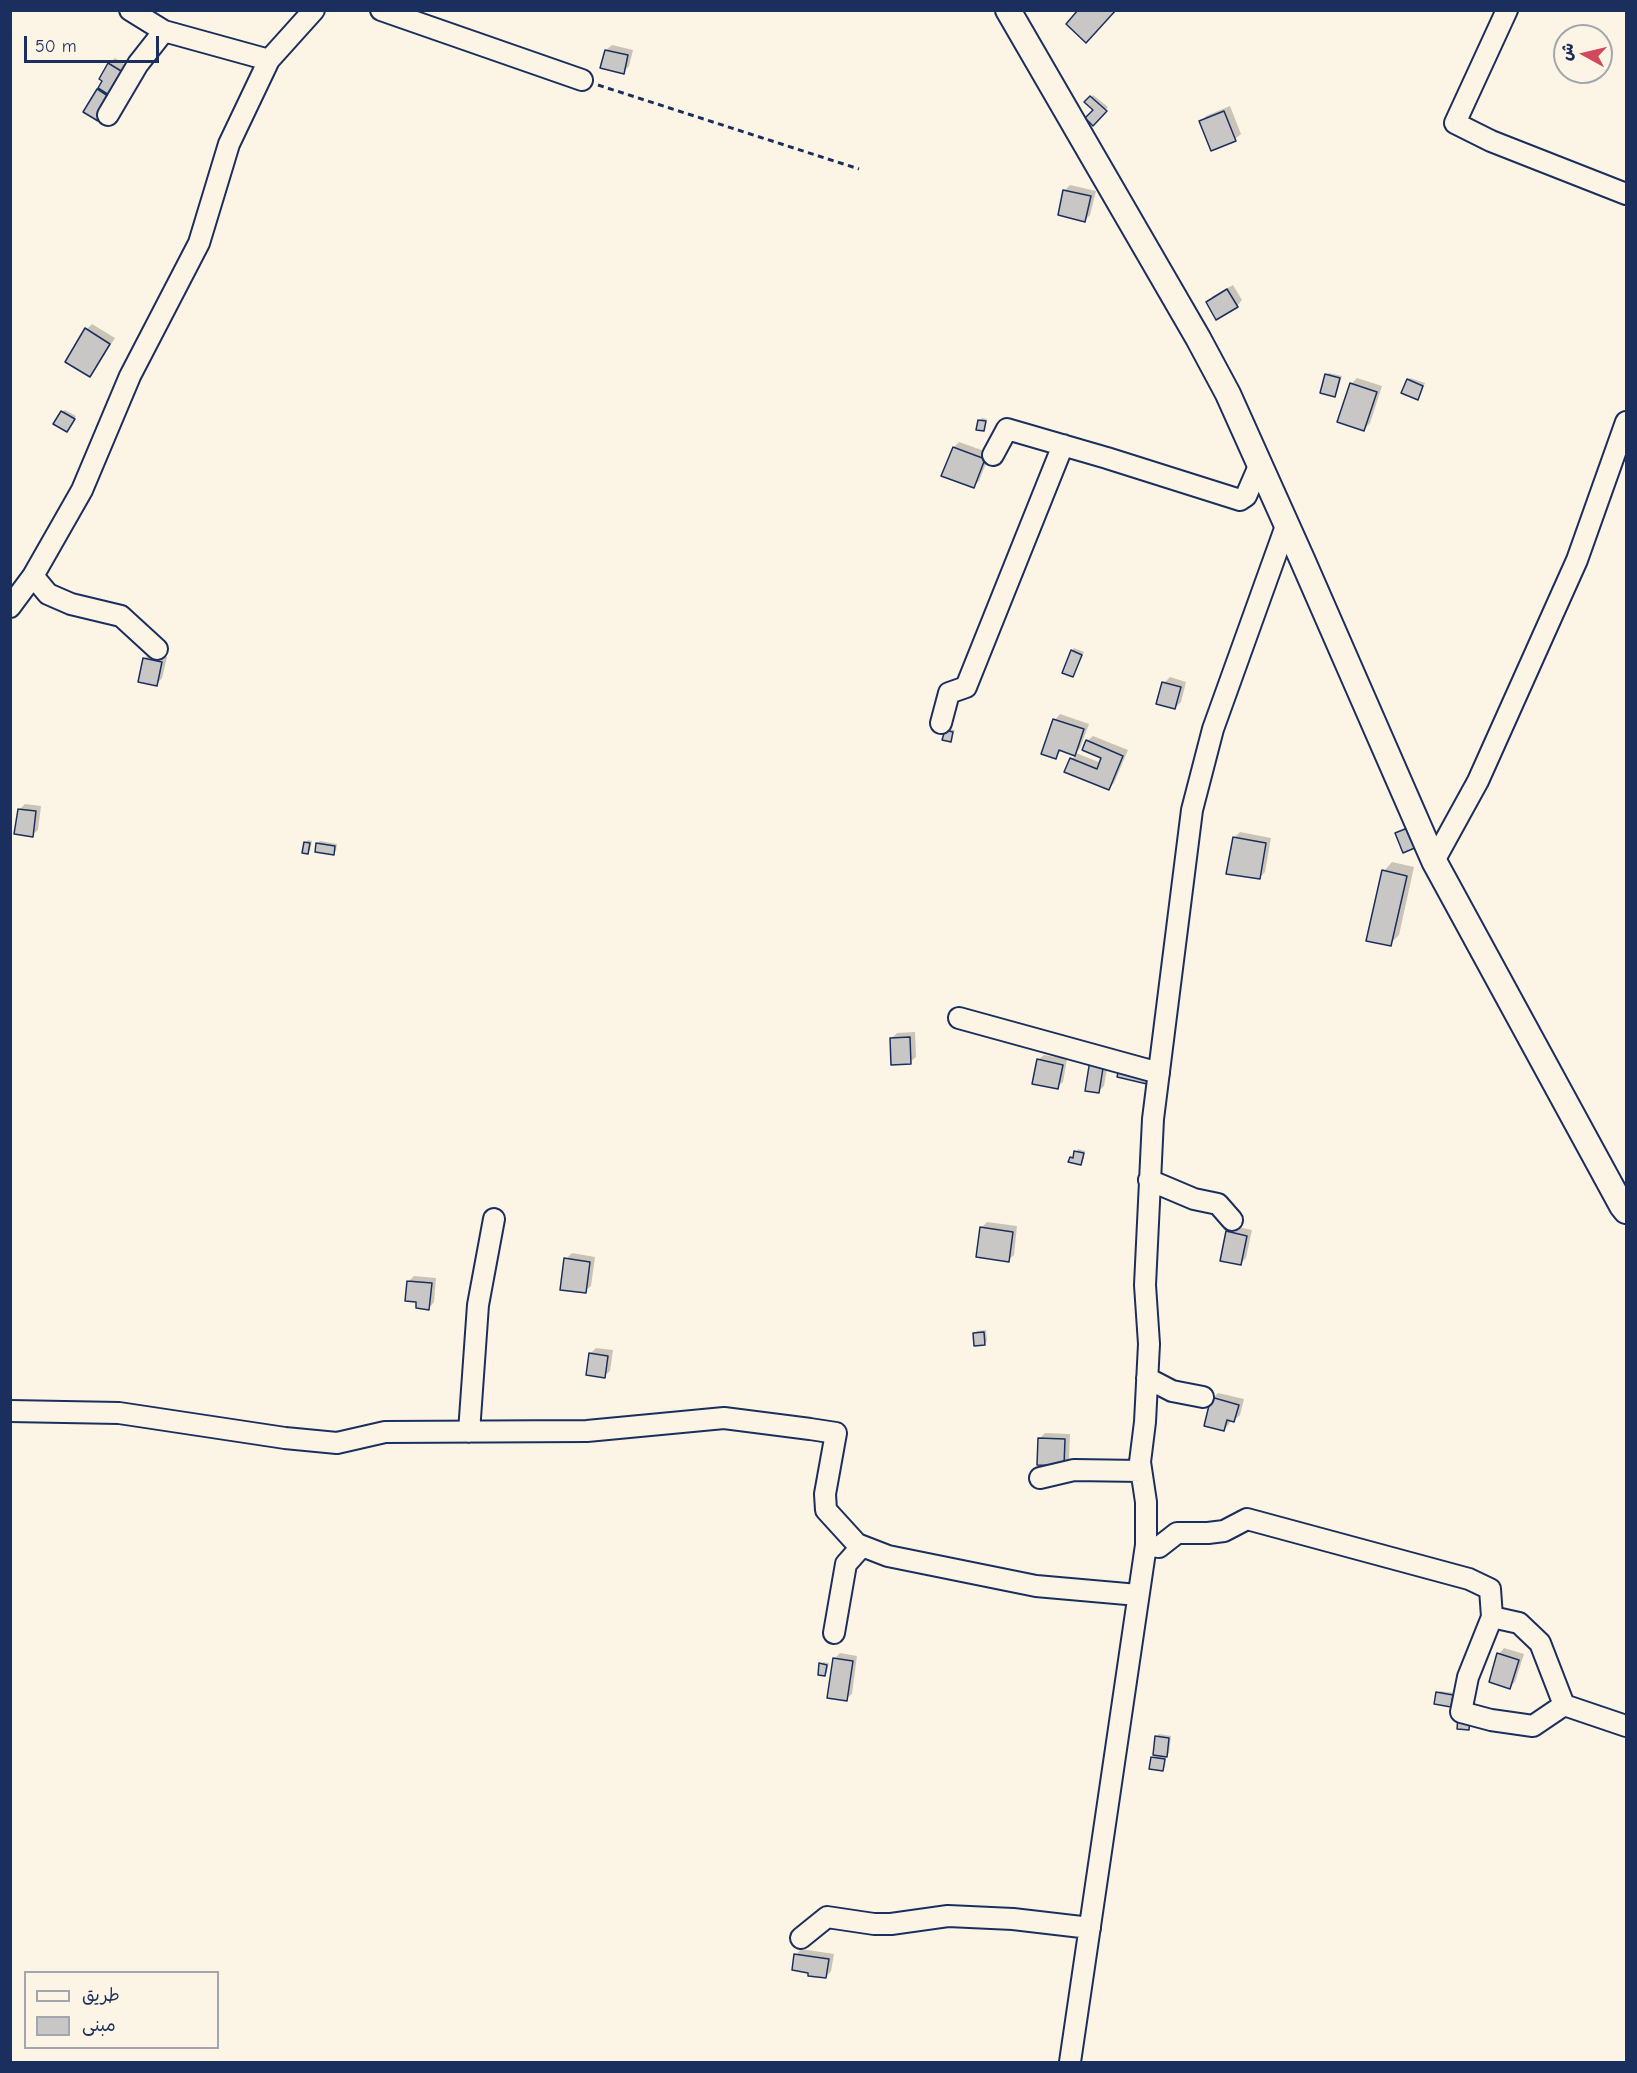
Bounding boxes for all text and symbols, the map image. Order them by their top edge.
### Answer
scale bar [27,24,162,62]
north arrow [1553,24,1613,84]
text: 50 m [35,36,77,57]
text: ش [1557,42,1577,62]
legend [24,1971,219,2049]
text: طريق [82,1985,120,2006]
text: مبنى [82,2015,116,2036]

